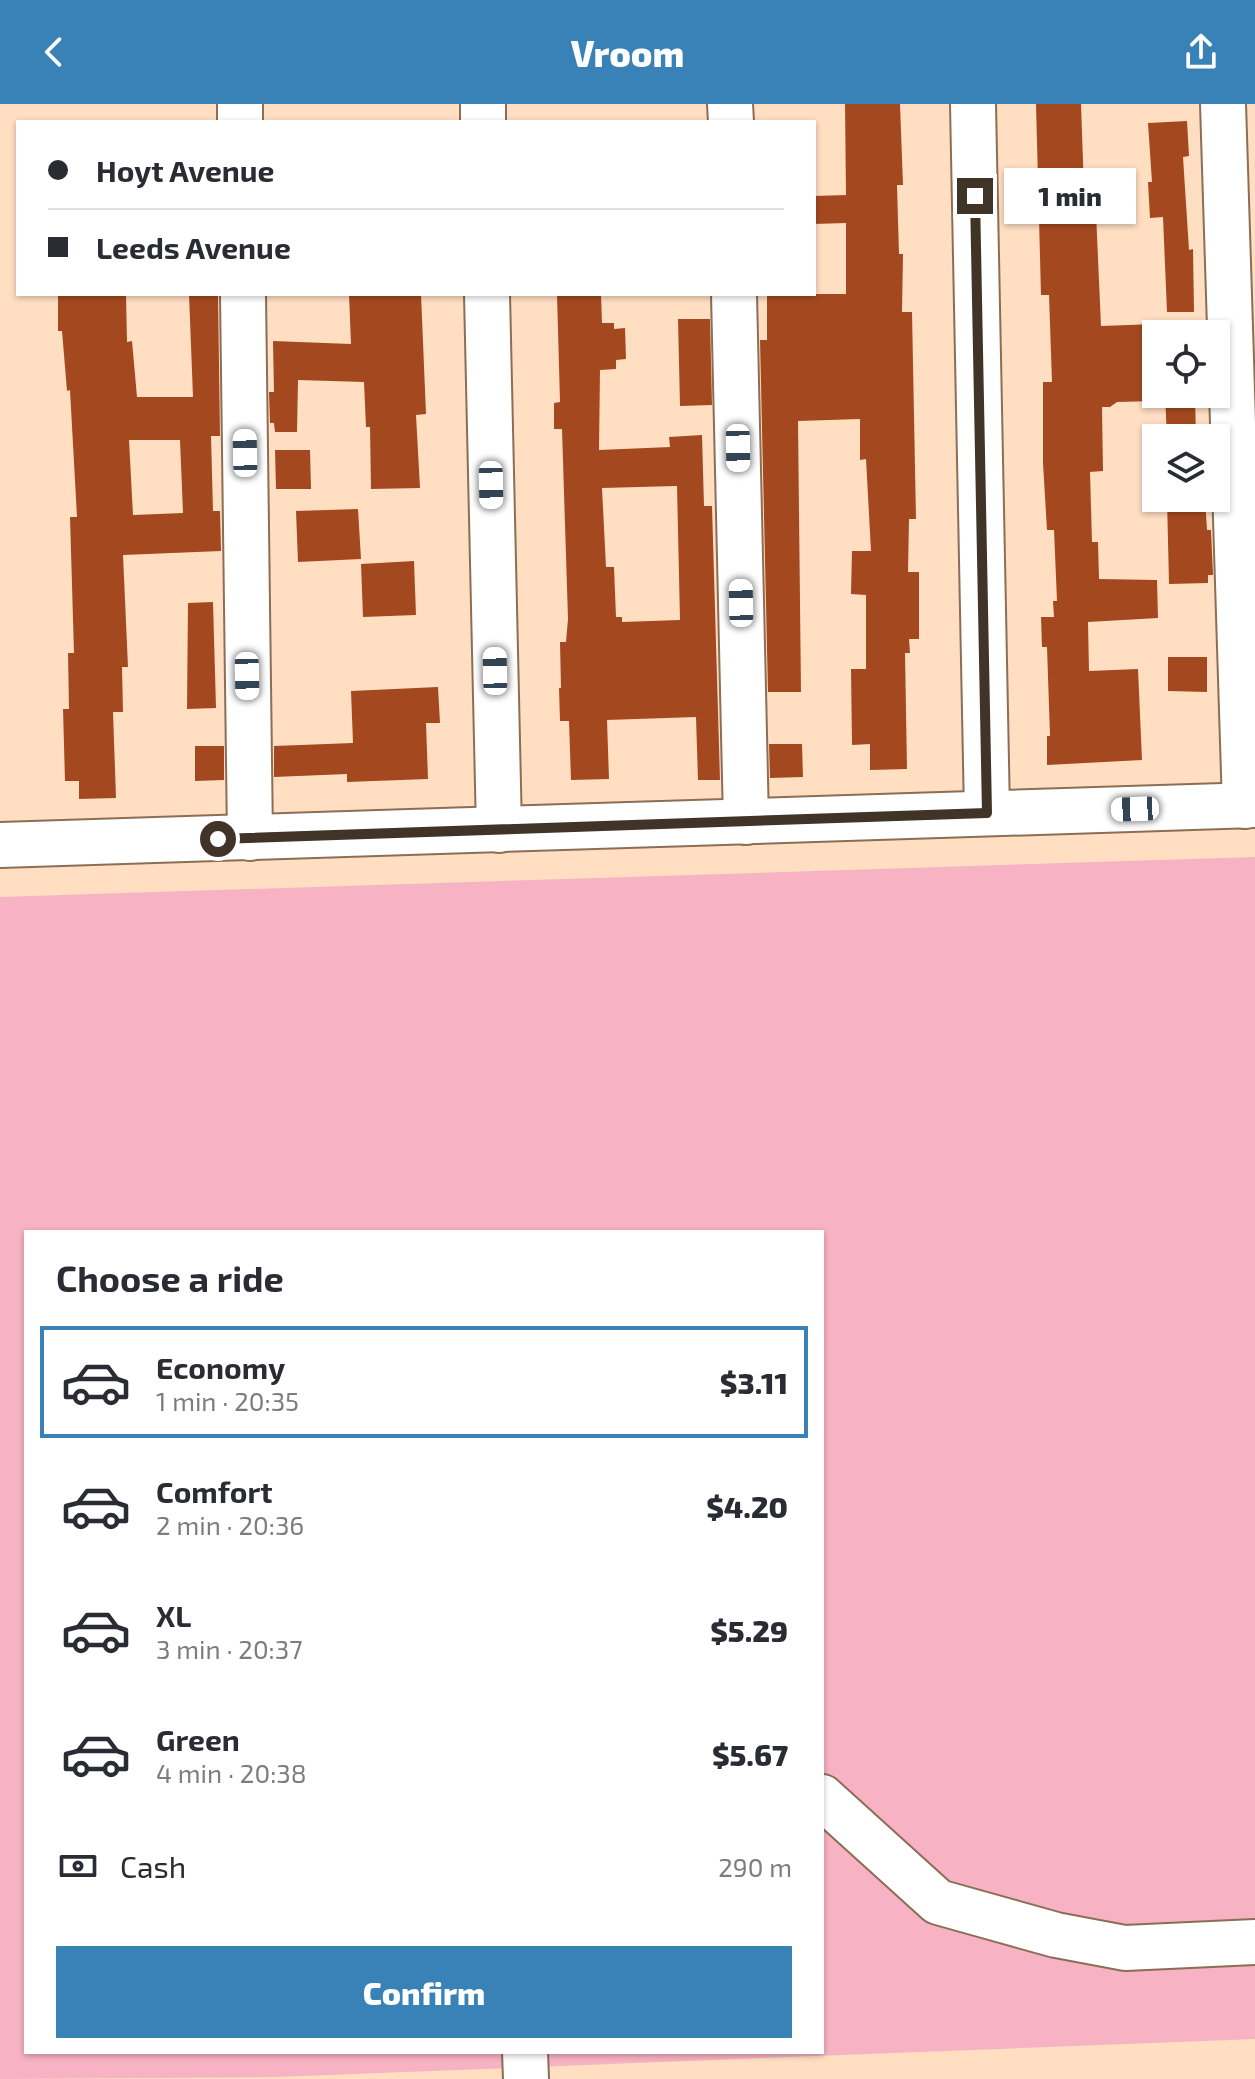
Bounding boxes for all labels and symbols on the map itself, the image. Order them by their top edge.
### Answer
callout: 1 min [1003,168,1135,224]
route end [957,178,993,214]
car [726,424,750,472]
car [233,429,257,477]
car [479,461,503,509]
car [729,579,753,627]
car [483,647,507,695]
car [235,652,259,700]
car [1111,796,1159,822]
route start [200,821,236,857]

